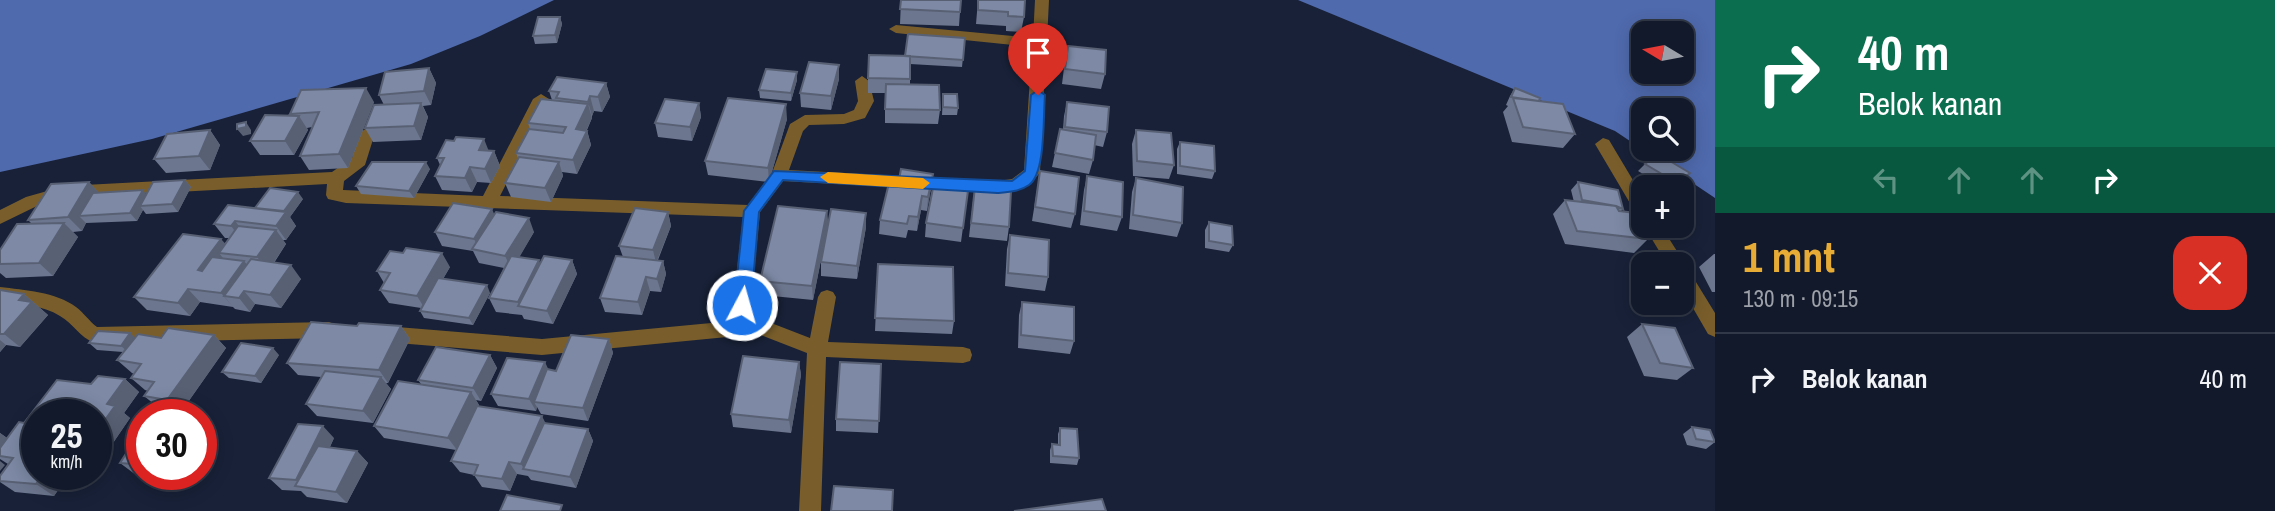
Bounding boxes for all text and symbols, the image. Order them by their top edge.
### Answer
text: 40 m [1858,19,1950,85]
north arrow [1631,21,1694,84]
map controls [1631,21,1694,315]
pin [1008,23,1068,95]
icon: right [1743,28,1834,119]
icon: arrive [1019,34,1057,72]
text: Belok kanan [1858,82,2002,125]
button: search [1631,98,1694,161]
icon: left [1867,161,1905,199]
icon: ahead [1940,161,1978,199]
icon: ahead [2013,161,2051,199]
icon: right [2086,161,2124,199]
button: + [1631,175,1694,238]
text: 1 mnt [1743,229,1835,285]
button: close [2173,236,2247,310]
button: − [1631,252,1694,315]
position arrow [705,268,779,342]
text: 130 m · 09:15 [1743,283,1858,314]
icon: right [1743,360,1781,398]
text: Belok kanan [1802,361,1928,396]
text: 40 m [2200,361,2247,396]
speed limit sign: 30 [126,399,217,490]
text: 25 [51,412,82,459]
text: km/h [51,449,83,474]

